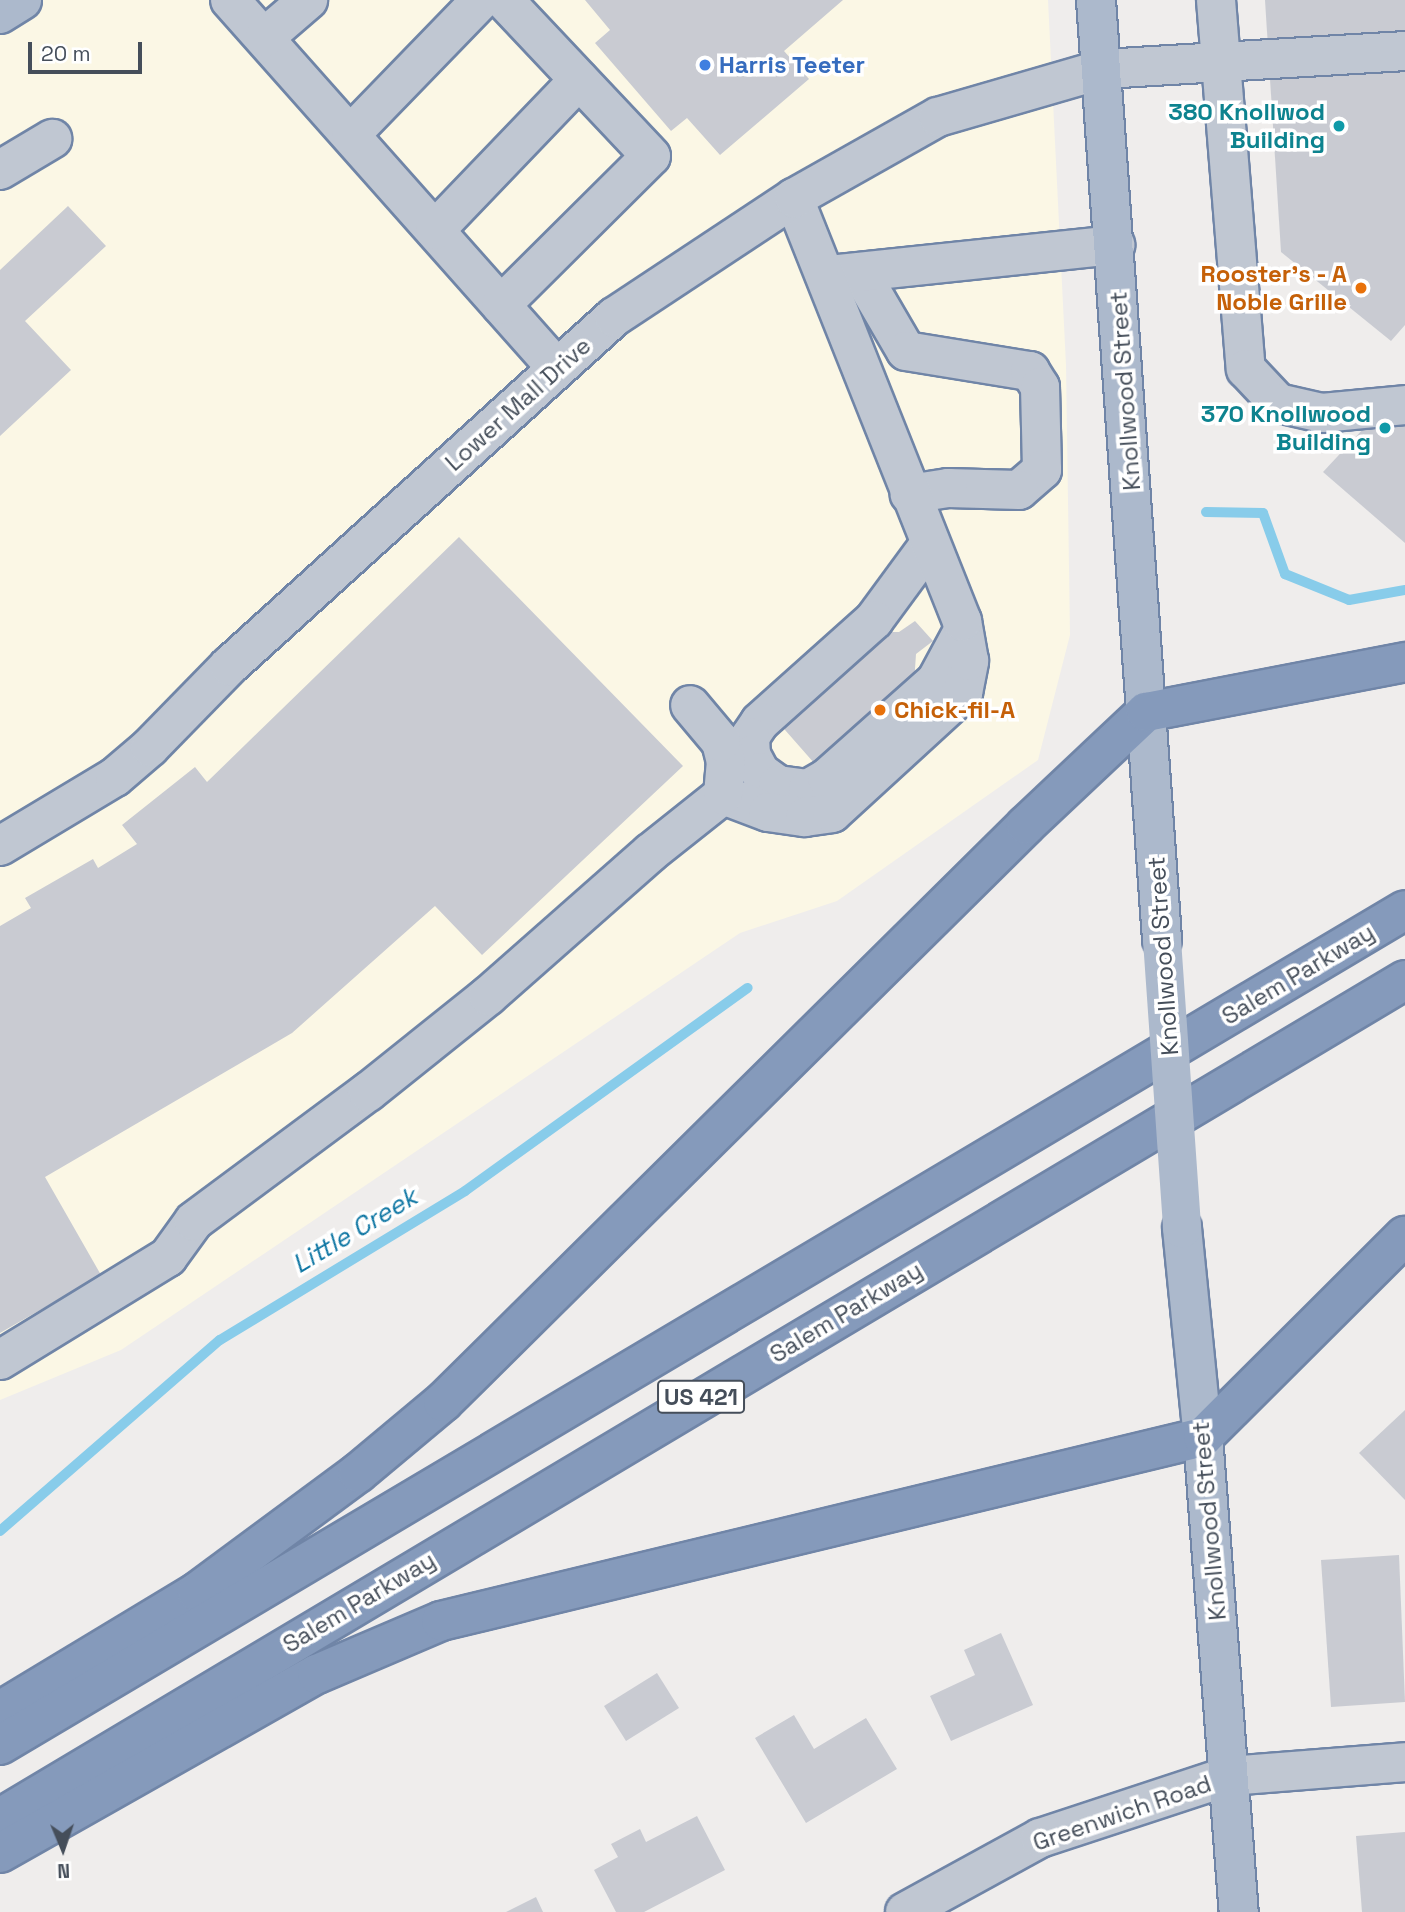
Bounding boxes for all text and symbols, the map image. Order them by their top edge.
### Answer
scale bar [32,28,145,72]
text: 20 m [41,40,91,67]
place label: Harris Teeter [719,51,866,79]
marker: Harris Teeter [697,57,713,73]
place label: 380 Knollwod Building [1168,98,1325,154]
marker: 380 Knollwod Building [1331,118,1347,134]
place label: Rooster's - A Noble Grille [1199,260,1347,316]
marker: Rooster's - A Noble Grille [1353,280,1369,296]
street label: Knollwood Street [1104,290,1146,492]
street label: Lower Mall Drive [439,331,597,477]
place label: 370 Knollwood Building [1201,400,1371,456]
marker: 370 Knollwood Building [1377,420,1393,436]
place label: Chick-fil-A [894,696,1015,724]
marker: Chick-fil-A [872,702,888,718]
street label: Knollwood Street [1142,855,1184,1057]
street label: Salem Parkway [1217,917,1379,1031]
water label: Little Creek [287,1182,423,1280]
street label: Salem Parkway [765,1255,927,1369]
road number: US 421 [656,1378,746,1416]
street label: Knollwood Street [1186,1420,1232,1622]
street label: Salem Parkway [278,1545,440,1659]
street label: Greenwich Road [1029,1769,1215,1857]
north arrow [28,1814,98,1884]
text: N [57,1858,71,1883]

